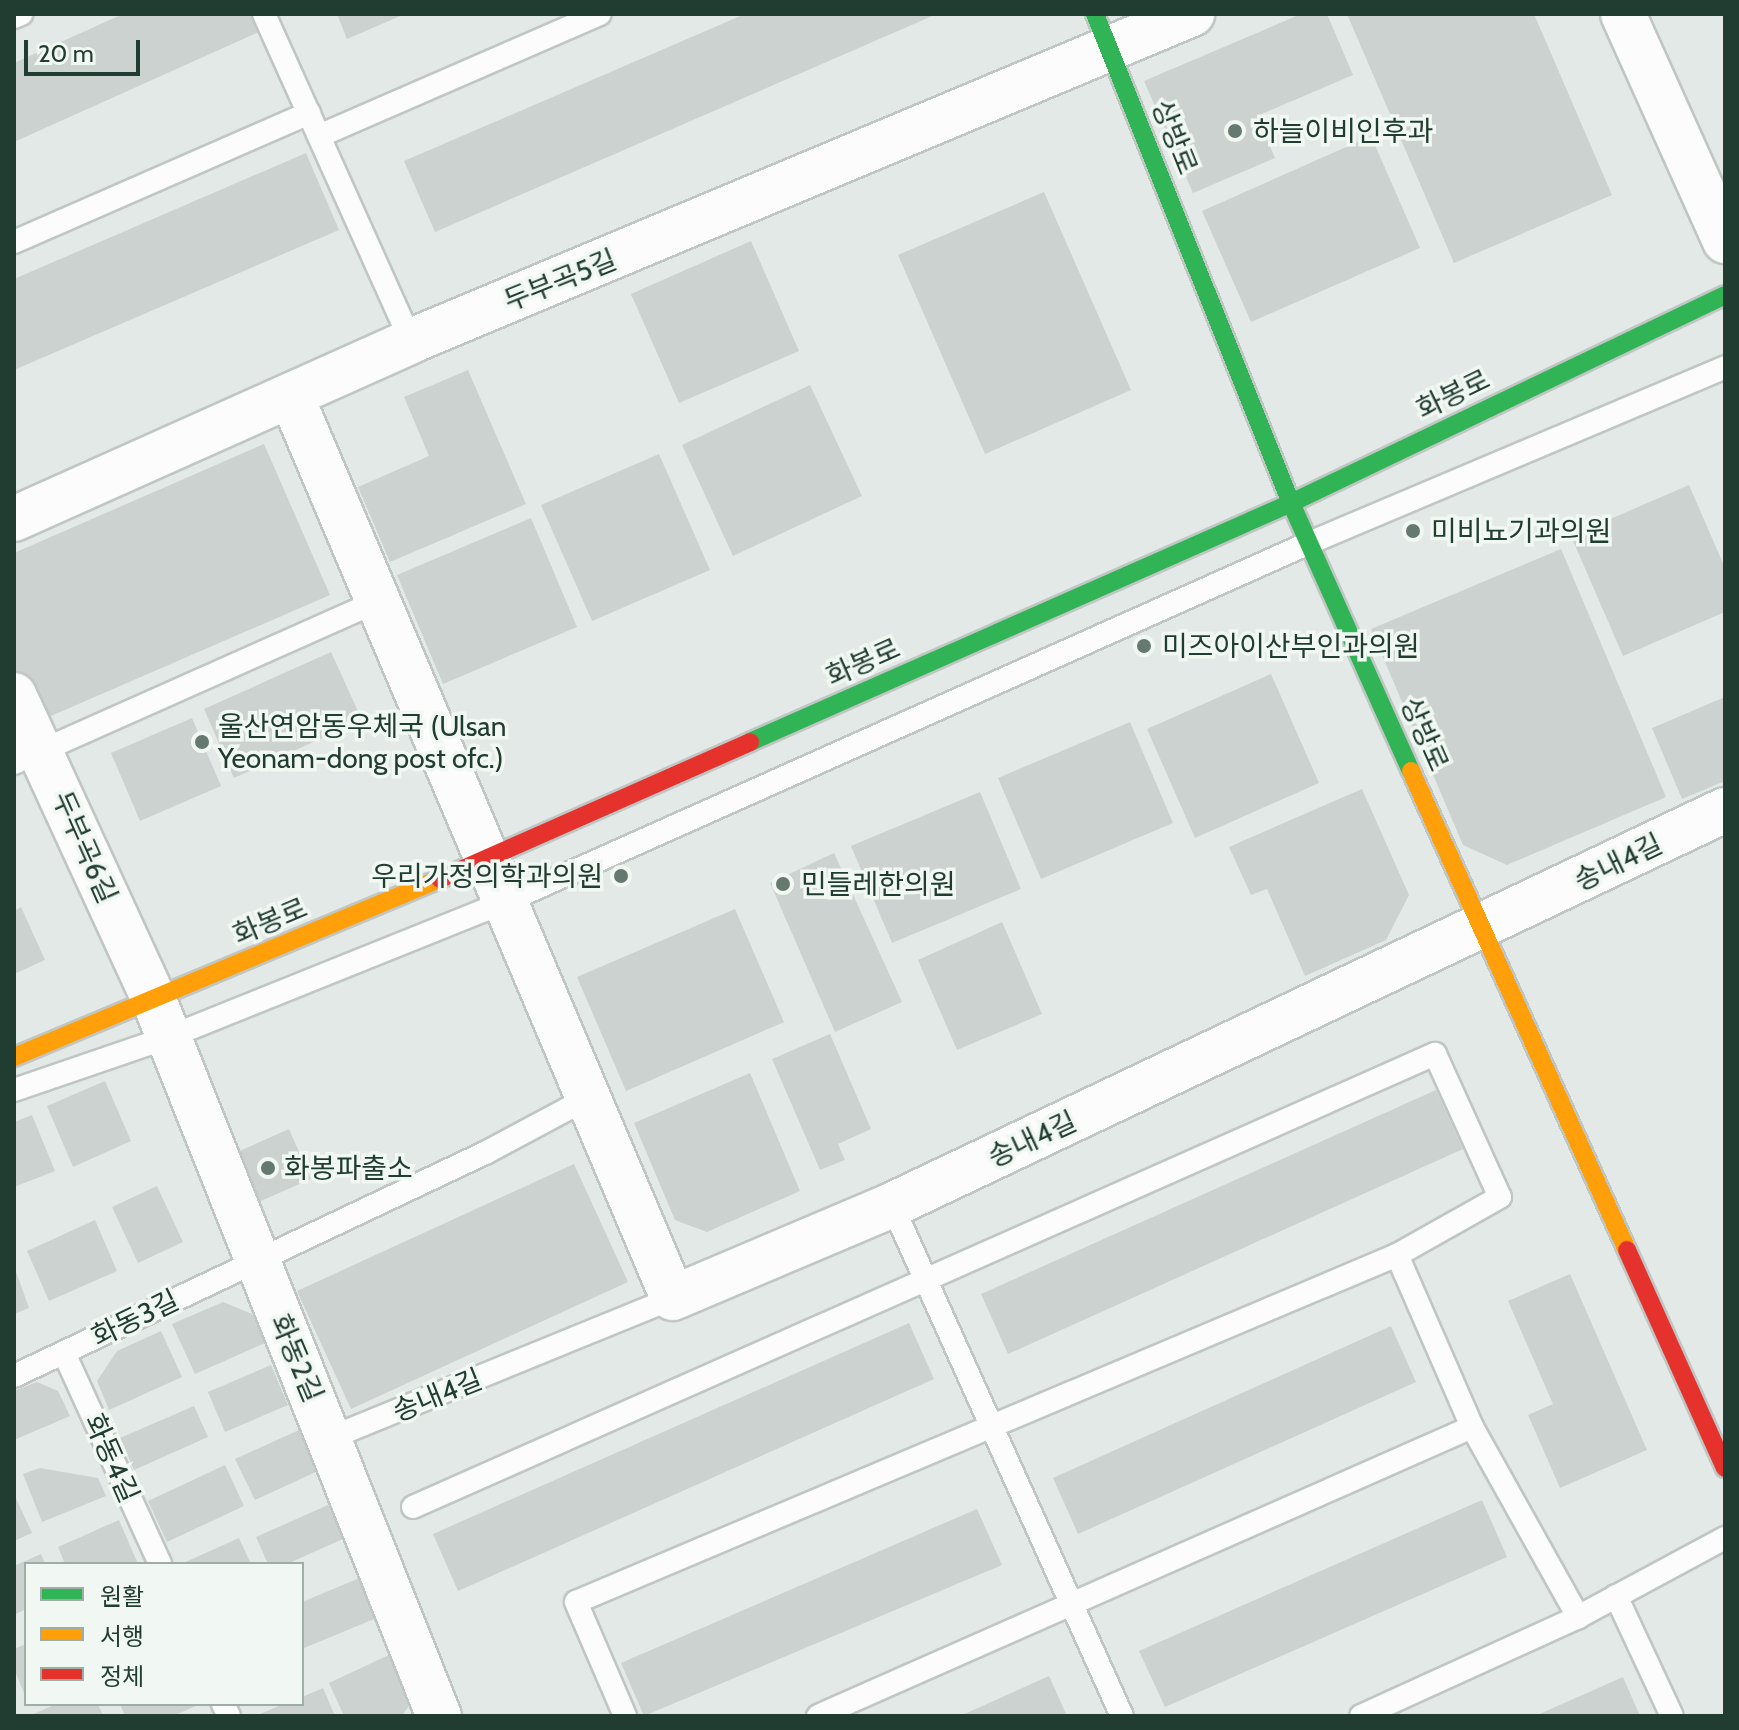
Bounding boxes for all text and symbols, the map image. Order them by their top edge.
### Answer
scale bar [28,24,144,74]
text: 20 m [38,39,94,68]
street label: 상방로 [1145,95,1205,179]
place label: 하늘이비인후과 [1253,114,1433,148]
marker: 하늘이비인후과 [1224,120,1246,142]
street label: 두부곡5길 [499,242,621,318]
street label: 화봉로 [1411,362,1495,426]
place label: 미비뇨기과의원 [1431,514,1611,548]
marker: 미비뇨기과의원 [1402,520,1424,542]
place label: 미즈아이산부인과의원 [1162,629,1420,663]
street label: 화봉로 [821,631,905,693]
marker: 미즈아이산부인과의원 [1133,635,1155,657]
street label: 상방로 [1394,692,1456,776]
place label: 울산연암동우체국 (Ulsan Yeonam-dong post ofc.) [218,709,506,775]
marker: 울산연암동우체국 (Ulsan Yeonam-dong post ofc.) [193,733,211,751]
street label: 두부곡6길 [45,786,125,908]
street label: 송내4길 [1569,826,1667,898]
place label: 우리가정의학과의원 [371,859,603,893]
marker: 우리가정의학과의원 [610,865,632,887]
place label: 민들레한의원 [801,867,956,901]
marker: 민들레한의원 [772,873,794,895]
street label: 화봉로 [228,890,312,952]
street label: 송내4길 [983,1104,1081,1174]
place label: 화봉파출소 [284,1151,413,1185]
marker: 화봉파출소 [259,1159,277,1177]
street label: 화동3길 [86,1283,184,1353]
street label: 화동2길 [264,1309,330,1407]
street label: 송내4길 [387,1362,487,1428]
street label: 화동4길 [78,1408,146,1508]
legend [24,1562,304,1706]
text: 원활 [100,1582,144,1611]
text: 서행 [100,1622,144,1651]
text: 정체 [100,1662,144,1691]

